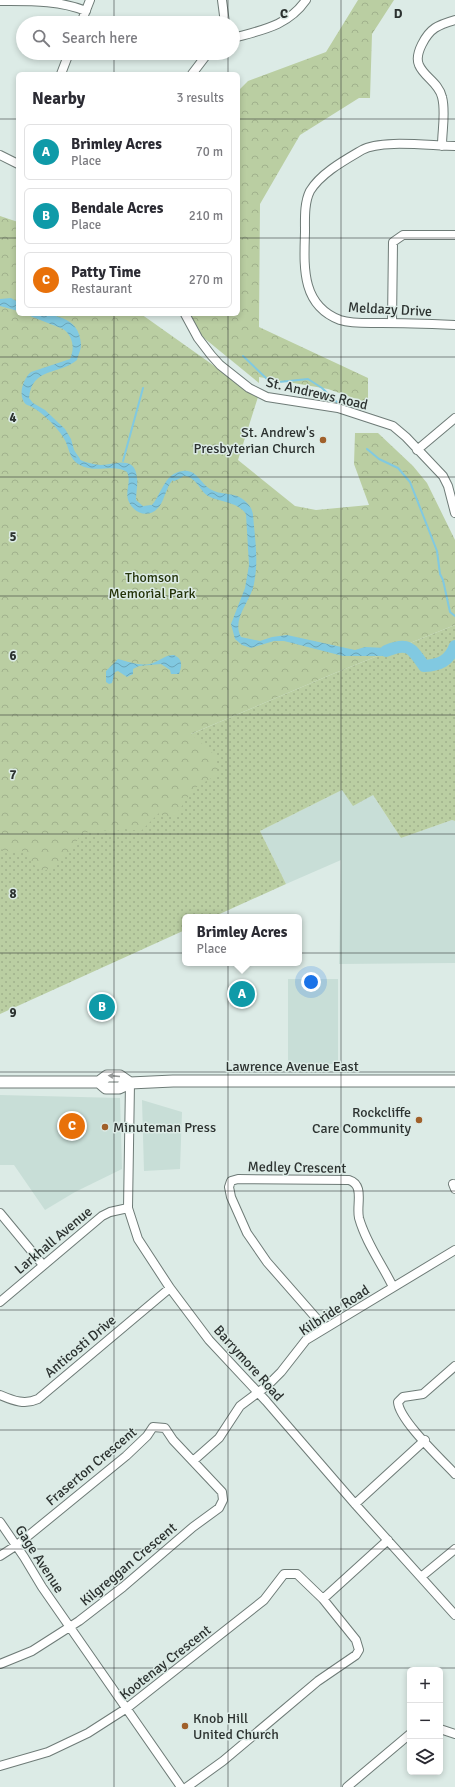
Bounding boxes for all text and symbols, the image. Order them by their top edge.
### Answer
text: C [280,6,288,22]
text: D [394,6,403,22]
search box [16,16,240,60]
icon: search [30,27,52,49]
text: Search here [62,29,138,47]
text: Nearby [32,88,85,109]
text: 3 results [176,90,224,106]
text: Brimley Acres [71,135,162,153]
text: A [42,144,50,160]
text: 70 m [196,144,223,160]
text: Place [71,153,101,169]
text: Bendale Acres [71,199,163,217]
text: B [42,208,50,224]
text: 210 m [189,208,223,224]
text: Place [71,217,101,233]
text: Patty Time [71,263,141,281]
text: C [42,272,50,288]
text: 270 m [189,272,223,288]
text: Restaurant [71,281,132,297]
street label: Meldazy Drive [348,299,432,320]
street label: St. Andrews Road [264,373,370,413]
text: 4 [9,410,17,426]
place label: St. Andrew's Presbyterian Church [194,424,315,457]
marker: St. Andrew's Presbyterian Church [318,435,328,445]
text: 5 [9,529,17,545]
park label: Thomson Memorial Park [108,569,196,602]
text: 6 [9,648,17,664]
text: 7 [9,767,17,783]
text: 8 [9,886,17,902]
popup [182,914,302,966]
text: Brimley Acres [197,923,287,941]
text: Place [197,941,227,957]
your location [301,972,321,992]
pin: A [229,979,255,1009]
pin: B [89,992,115,1022]
text: 9 [9,1005,17,1021]
street label: Lawrence Avenue East [225,1058,359,1075]
one-way arrow [108,1073,120,1080]
place label: Rockcliffe Care Community [312,1104,411,1137]
pin: C [59,1111,85,1141]
marker: Rockcliffe Care Community [414,1115,424,1125]
place label: Minuteman Press [113,1119,216,1136]
marker: Minuteman Press [100,1122,110,1132]
street label: Medley Crescent [247,1158,347,1177]
street label: Larkhall Avenue [11,1203,96,1278]
street label: Kilbride Road [296,1281,373,1339]
street label: Anticosti Drive [41,1312,120,1381]
street label: Barrymore Road [210,1322,287,1405]
street label: Fraserton Crescent [43,1423,140,1509]
street label: Kilgreggan Crescent [77,1519,180,1610]
street label: Gage Avenue [11,1522,68,1596]
street label: Kootenay Crescent [116,1621,214,1703]
map controls [407,1667,443,1775]
button: + [407,1667,443,1703]
button: − [407,1703,443,1739]
place label: Knob Hill United Church [193,1710,279,1743]
marker: Knob Hill United Church [180,1721,190,1731]
button: layers [407,1739,443,1775]

